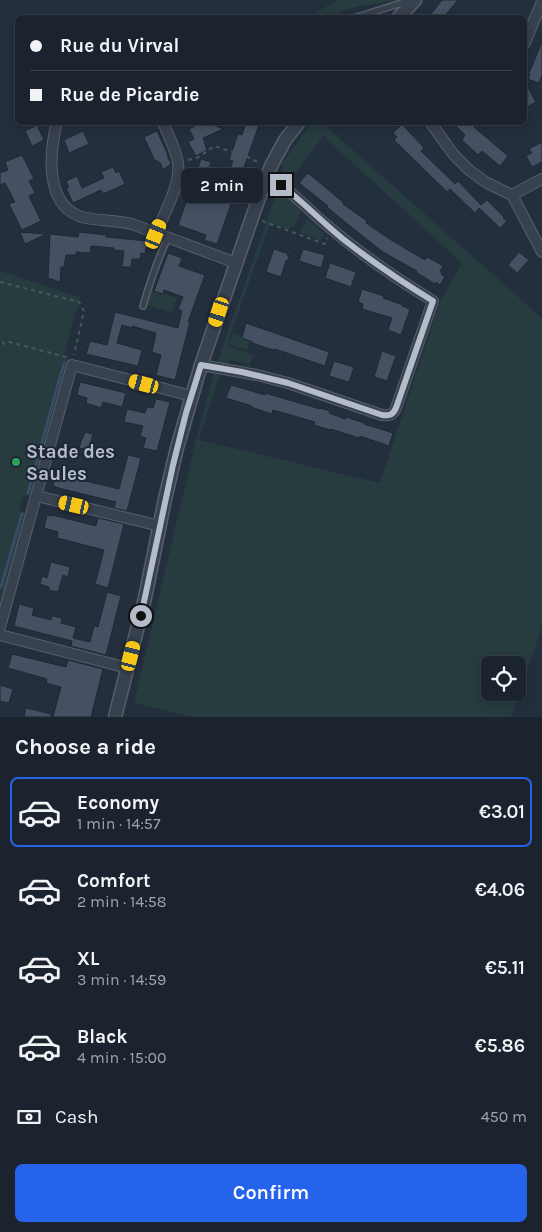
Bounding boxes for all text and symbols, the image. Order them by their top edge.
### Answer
text: Rue du Virval [60,35,179,57]
text: Rue de Picardie [60,84,199,106]
callout: 2 min [181,168,264,202]
route end [270,174,292,196]
text: 2 min [200,176,244,195]
car [143,217,168,251]
car [207,295,230,329]
car [127,373,160,395]
place label: Stade des Saules [26,441,115,485]
marker: Stade des Saules [10,456,22,468]
car [57,494,90,516]
route start [130,605,152,627]
car [120,640,141,672]
map controls [481,656,526,701]
button: locate [481,656,526,701]
text: Choose a ride [15,734,156,760]
icon: car [17,790,62,835]
text: Economy [77,792,159,814]
text: €3.01 [479,801,525,823]
text: 1 min · 14:57 [77,814,160,833]
icon: car [17,868,62,913]
text: Comfort [77,870,151,892]
text: €4.06 [475,879,525,901]
text: 2 min · 14:58 [77,892,167,911]
icon: car [17,946,62,991]
text: XL [77,948,99,970]
text: €5.11 [485,957,525,979]
text: 3 min · 14:59 [77,970,166,989]
icon: car [17,1024,62,1069]
text: Black [77,1026,128,1048]
text: €5.86 [475,1035,525,1057]
text: 4 min · 15:00 [77,1048,167,1067]
icon: cash [15,1103,43,1131]
text: Cash [55,1106,99,1128]
text: 450 m [481,1107,527,1126]
button: Confirm [15,1164,527,1222]

